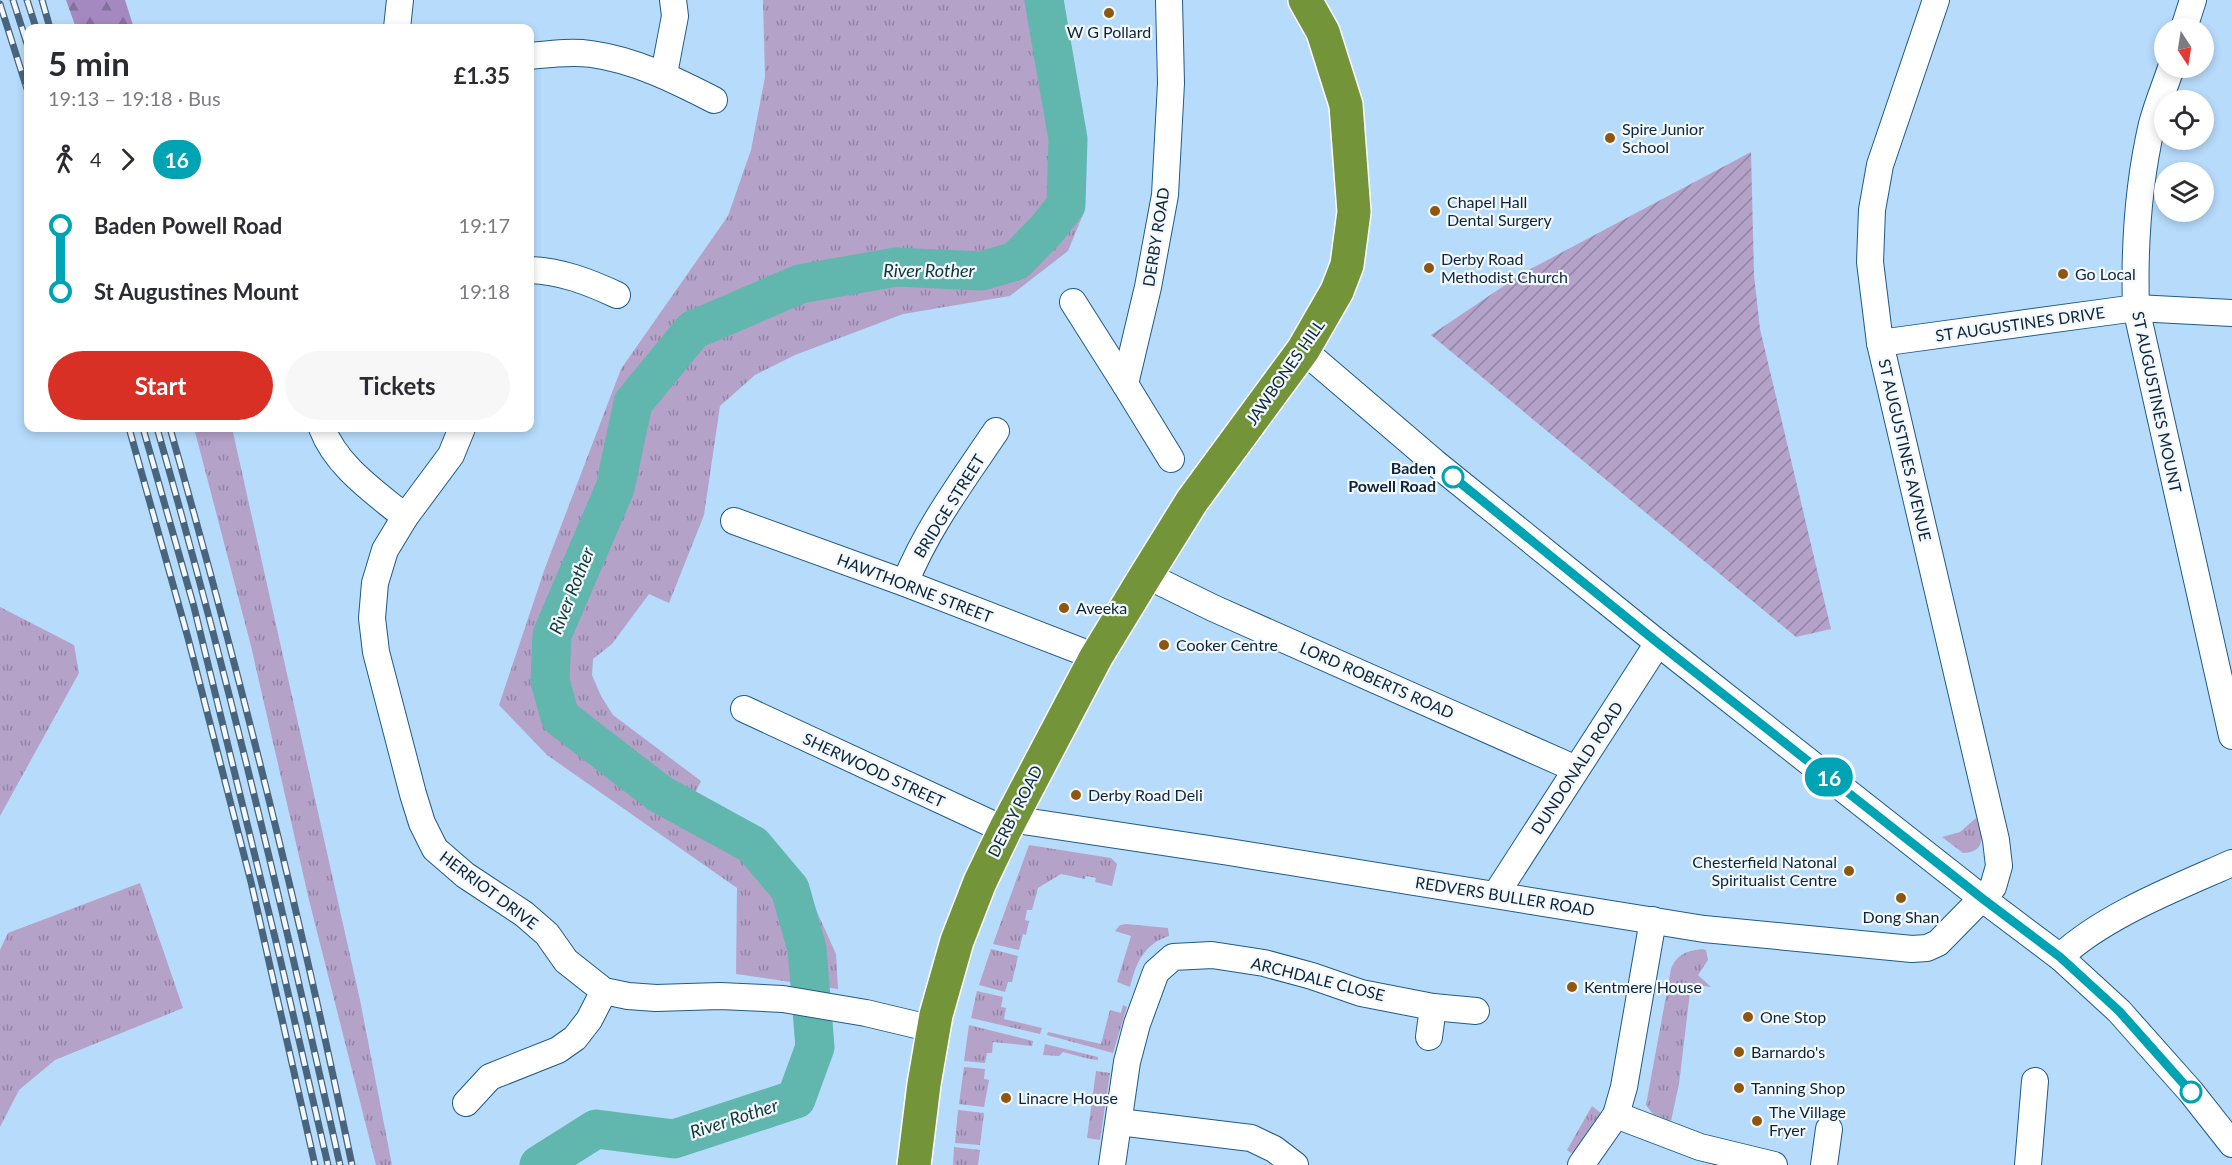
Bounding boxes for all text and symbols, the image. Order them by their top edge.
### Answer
marker: W G Pollard [1102,6,1116,20]
north arrow [2154,18,2214,78]
map controls [2154,18,2214,222]
place label: W G Pollard [1067,22,1151,41]
text: 5 min [48,43,130,83]
text: £1.35 [454,62,510,89]
text: 19:13 – 19:18 · Bus [48,86,221,110]
button: locate [2154,90,2214,150]
place label: Spire Junior School [1622,119,1704,156]
marker: Spire Junior School [1603,131,1617,145]
icon: walk [48,143,81,176]
icon: forward [111,143,144,176]
text: 4 [90,147,102,171]
text: 16 [165,147,189,172]
button: layers [2154,162,2214,222]
street label: DERBY ROAD [1138,186,1173,288]
place label: Chapel Hall Dental Surgery [1447,192,1552,229]
marker: Chapel Hall Dental Surgery [1428,204,1442,218]
text: Baden Powell Road [94,212,282,239]
text: 19:17 [459,213,510,237]
place label: Derby Road Methodist Church [1441,249,1568,286]
water label: River Rother [883,259,976,281]
marker: Derby Road Methodist Church [1422,261,1436,275]
place label: Go Local [2075,264,2136,283]
marker: Go Local [2056,267,2070,281]
text: St Augustines Mount [94,278,299,305]
text: 19:18 [459,279,510,303]
street label: ST AUGUSTINES DRIVE [1934,302,2106,345]
street label: ST AUGUSTINES MOUNT [2129,309,2186,495]
street label: JAWBONES HILL [1241,316,1328,428]
button: Start [48,351,273,420]
button: Tickets [285,351,510,420]
street label: ST AUGUSTINES AVENUE [1875,357,1936,543]
street label: BRIDGE STREET [909,450,988,561]
place label: Baden Powell Road [1348,458,1436,495]
marker: Baden Powell Road [1442,466,1464,488]
water label: River Rother [544,543,599,637]
street label: HAWTHORNE STREET [835,549,996,626]
place label: Aveeka [1076,598,1127,617]
marker: Aveeka [1057,601,1071,615]
place label: Cooker Centre [1176,635,1278,654]
street label: LORD ROBERTS ROAD [1297,637,1457,722]
marker: Cooker Centre [1157,638,1171,652]
street label: DUNDONALD ROAD [1527,698,1627,838]
street label: SHERWOOD STREET [800,728,949,811]
line badge: 16 [1802,758,1856,796]
street label: DERBY ROAD [983,762,1046,860]
text: 16 [1817,765,1841,790]
place label: Derby Road Deli [1088,785,1203,804]
marker: Derby Road Deli [1069,788,1083,802]
street label: HERRIOT DRIVE [436,846,542,933]
place label: Chesterfield Natonal Spiritualist Centre [1692,852,1837,889]
marker: Chesterfield Natonal Spiritualist Centre [1842,864,1856,878]
street label: REDVERS BULLER ROAD [1414,872,1596,919]
marker: Dong Shan [1894,891,1908,905]
place label: Dong Shan [1863,907,1939,926]
street label: ARCHDALE CLOSE [1249,953,1387,1004]
place label: Kentmere House [1584,977,1702,996]
marker: Kentmere House [1565,980,1579,994]
place label: One Stop [1760,1007,1826,1026]
marker: One Stop [1741,1010,1755,1024]
place label: Barnardo's [1751,1042,1825,1061]
marker: Barnardo's [1732,1045,1746,1059]
place label: Tanning Shop [1751,1078,1845,1097]
marker: Tanning Shop [1732,1081,1746,1095]
unlabelled marker [2180,1081,2202,1103]
place label: Linacre House [1018,1088,1118,1107]
marker: Linacre House [999,1091,1013,1105]
water label: River Rother [687,1093,781,1143]
place label: The Village Fryer [1769,1102,1846,1139]
marker: The Village Fryer [1750,1114,1764,1128]

